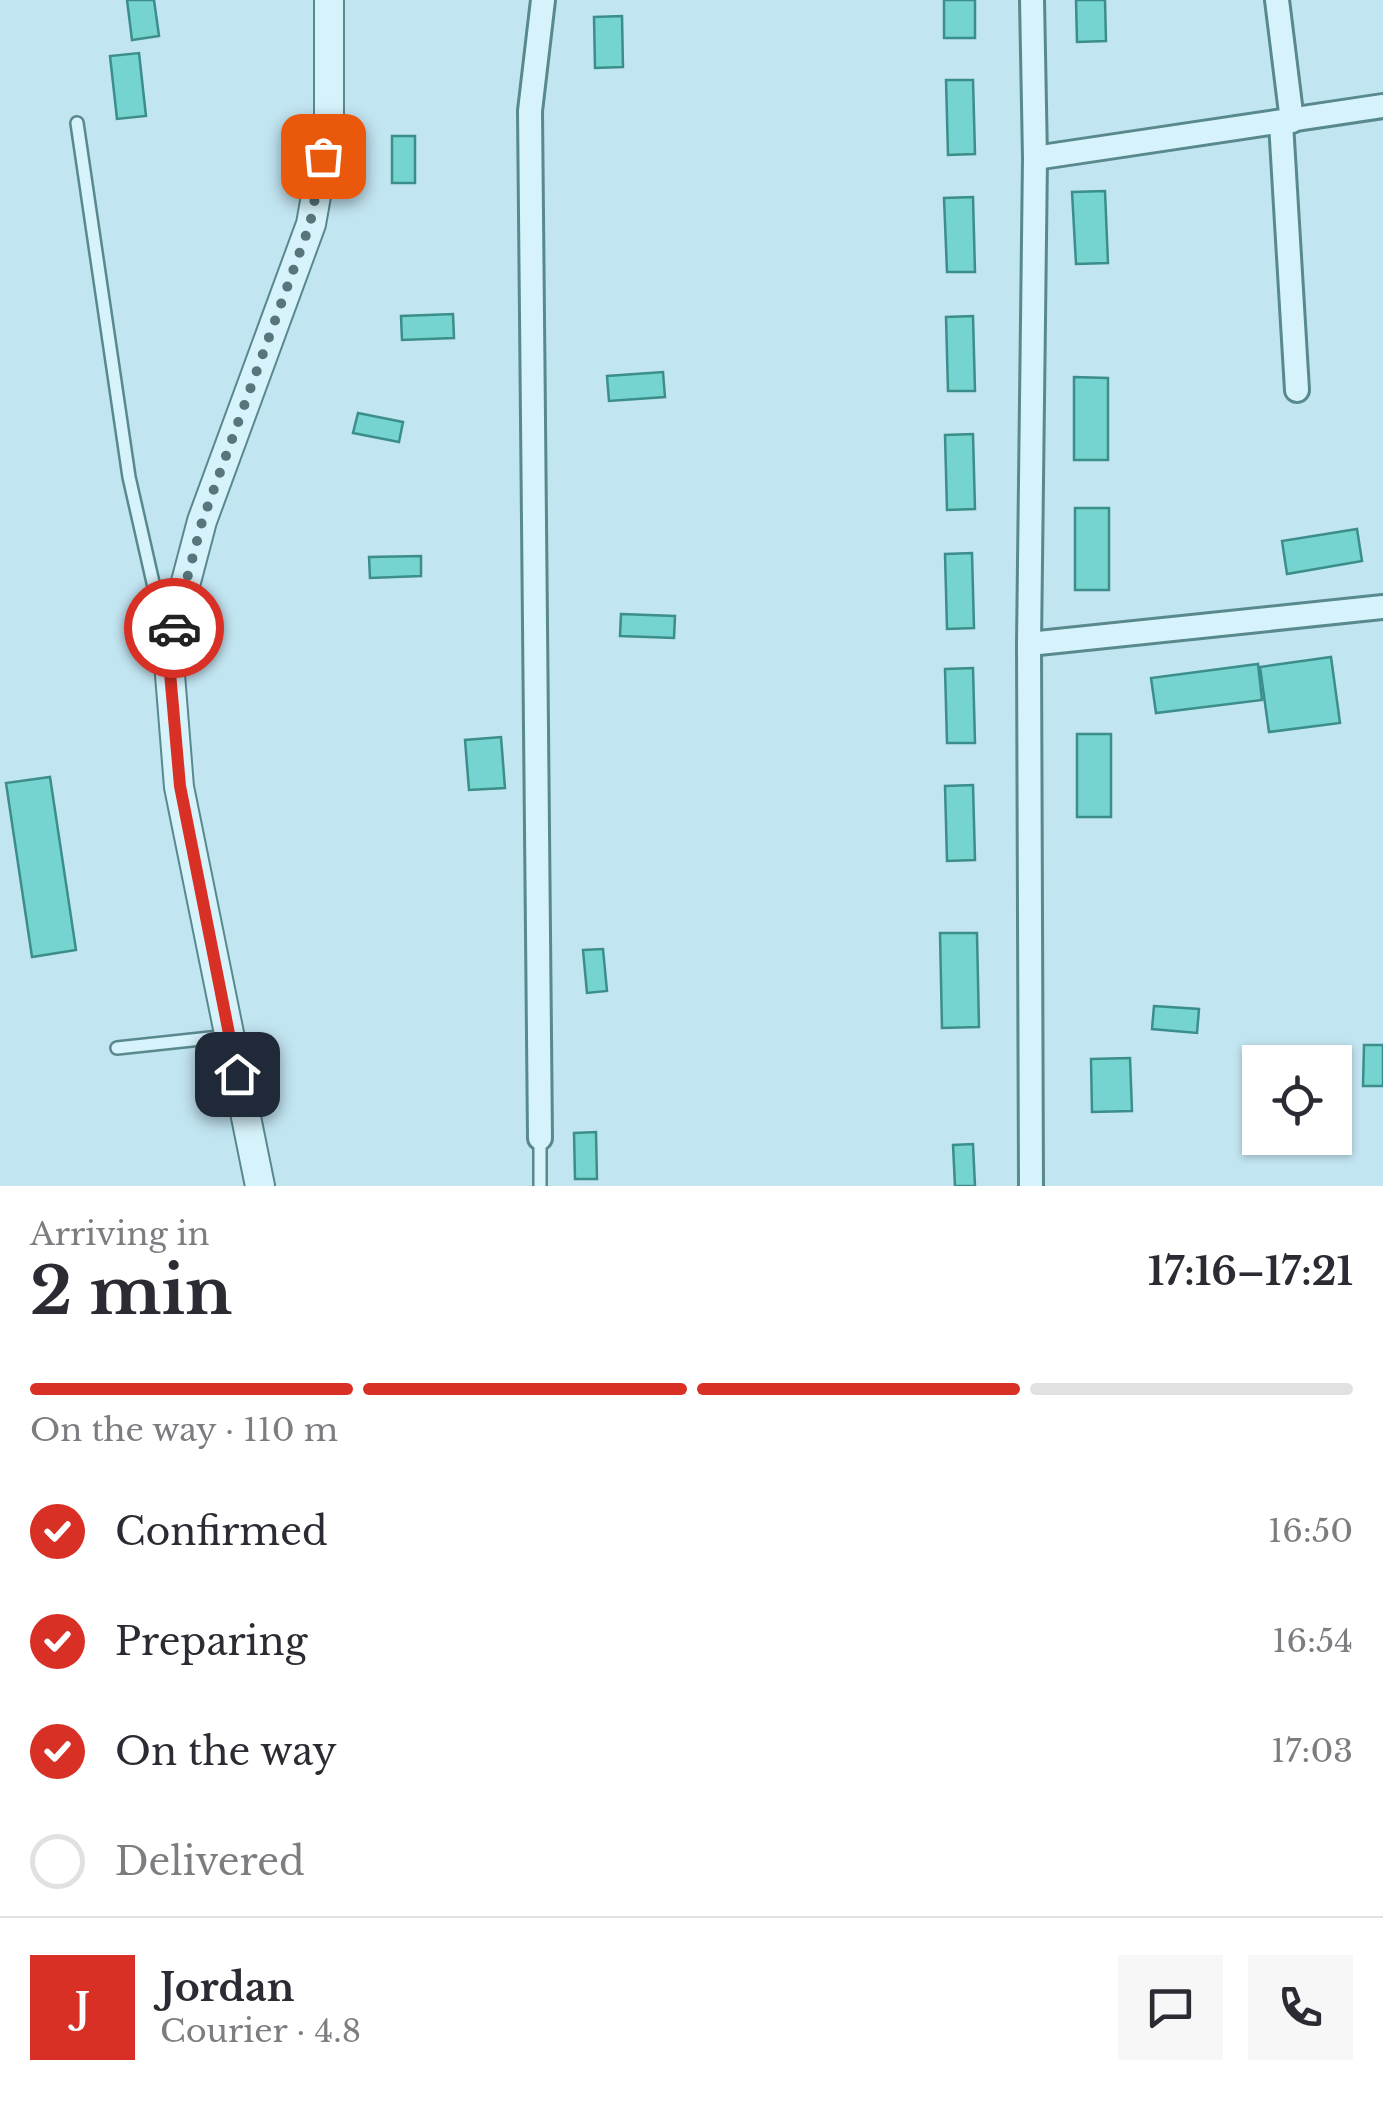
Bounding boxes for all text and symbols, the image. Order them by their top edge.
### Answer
pin [281,114,366,199]
icon: bag [296,129,351,184]
courier [124,578,224,678]
icon: car [147,601,202,656]
pin [195,1032,280,1117]
map controls [1242,1045,1352,1155]
button: locate [1242,1045,1352,1155]
icon: home [210,1047,265,1102]
text: Arriving in [30,1214,209,1254]
text: 17:16–17:21 [1148,1248,1353,1295]
text: 2 min [30,1251,232,1332]
text: On the way · 110 m [30,1410,338,1450]
icon: check [30,1504,85,1559]
text: Confirmed [115,1508,328,1555]
text: 16:50 [1268,1511,1353,1551]
icon: check [30,1614,85,1669]
text: Preparing [115,1618,307,1665]
text: 16:54 [1272,1621,1353,1661]
icon: check [30,1724,85,1779]
text: On the way [115,1728,337,1775]
text: 17:03 [1271,1731,1353,1771]
text: Delivered [115,1838,305,1885]
button: chat [1118,1955,1223,2060]
button: phone [1248,1955,1353,2060]
text: Jordan [160,1964,294,2011]
text: J [75,1984,90,2031]
text: Courier · 4.8 [160,2011,361,2051]

